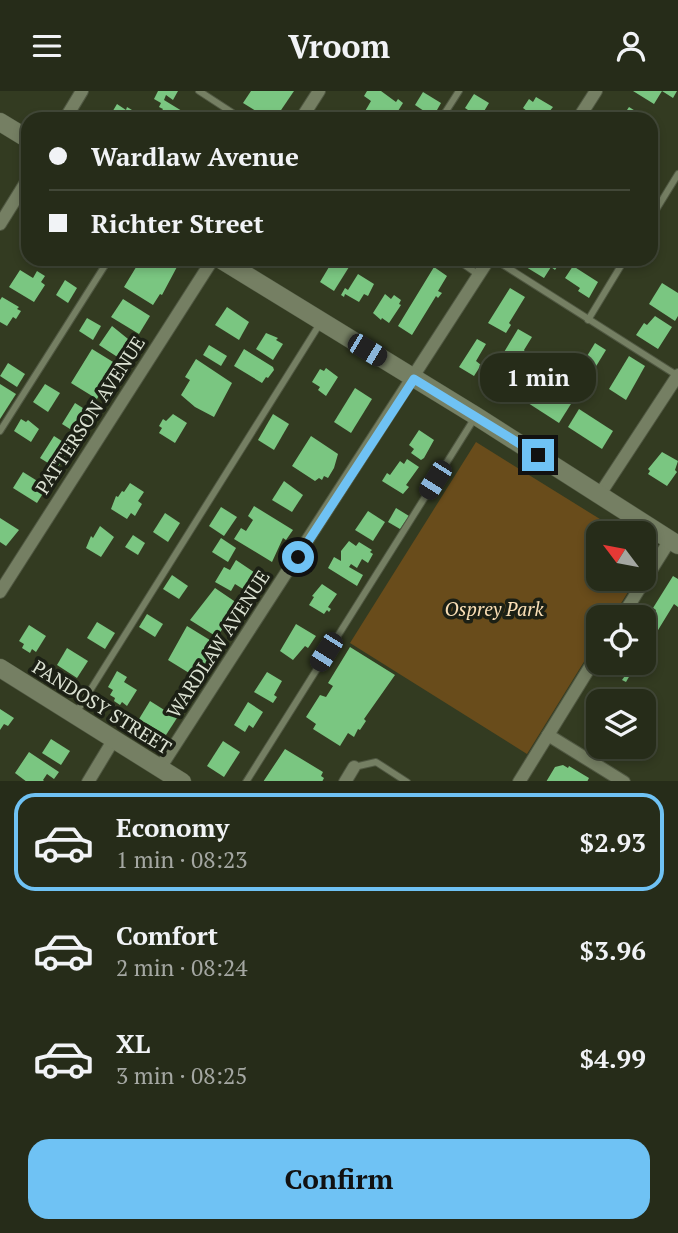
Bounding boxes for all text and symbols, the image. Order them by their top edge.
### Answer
text: Vroom [288,25,390,67]
icon: menu [28,27,66,65]
icon: person [612,27,650,65]
text: Wardlaw Avenue [91,139,299,173]
text: Richter Street [91,206,264,240]
car [344,330,391,370]
street label: PATTERSON AVENUE [29,331,150,498]
callout: 1 min [480,353,596,403]
text: 1 min [507,362,569,393]
route end [522,439,554,471]
car [415,457,456,503]
north arrow [586,521,656,591]
map controls [586,521,656,759]
route start [282,541,314,573]
street label: WARDLAW AVENUE [161,565,275,722]
park label: Osprey Park [444,596,544,621]
button: locate [586,605,656,675]
car [306,629,347,675]
street label: PANDOSY STREET [28,654,177,760]
button: layers [586,689,656,759]
text: Economy [116,810,229,844]
icon: car [32,811,95,874]
text: $2.93 [580,825,646,859]
text: 1 min · 08:23 [116,844,248,875]
text: Comfort [116,918,218,952]
icon: car [32,919,95,982]
text: $3.96 [580,933,646,967]
text: 2 min · 08:24 [116,952,248,983]
text: XL [116,1026,150,1060]
icon: car [32,1027,95,1090]
text: $4.99 [580,1041,646,1075]
text: 3 min · 08:25 [116,1060,248,1091]
button: Confirm [28,1139,650,1219]

